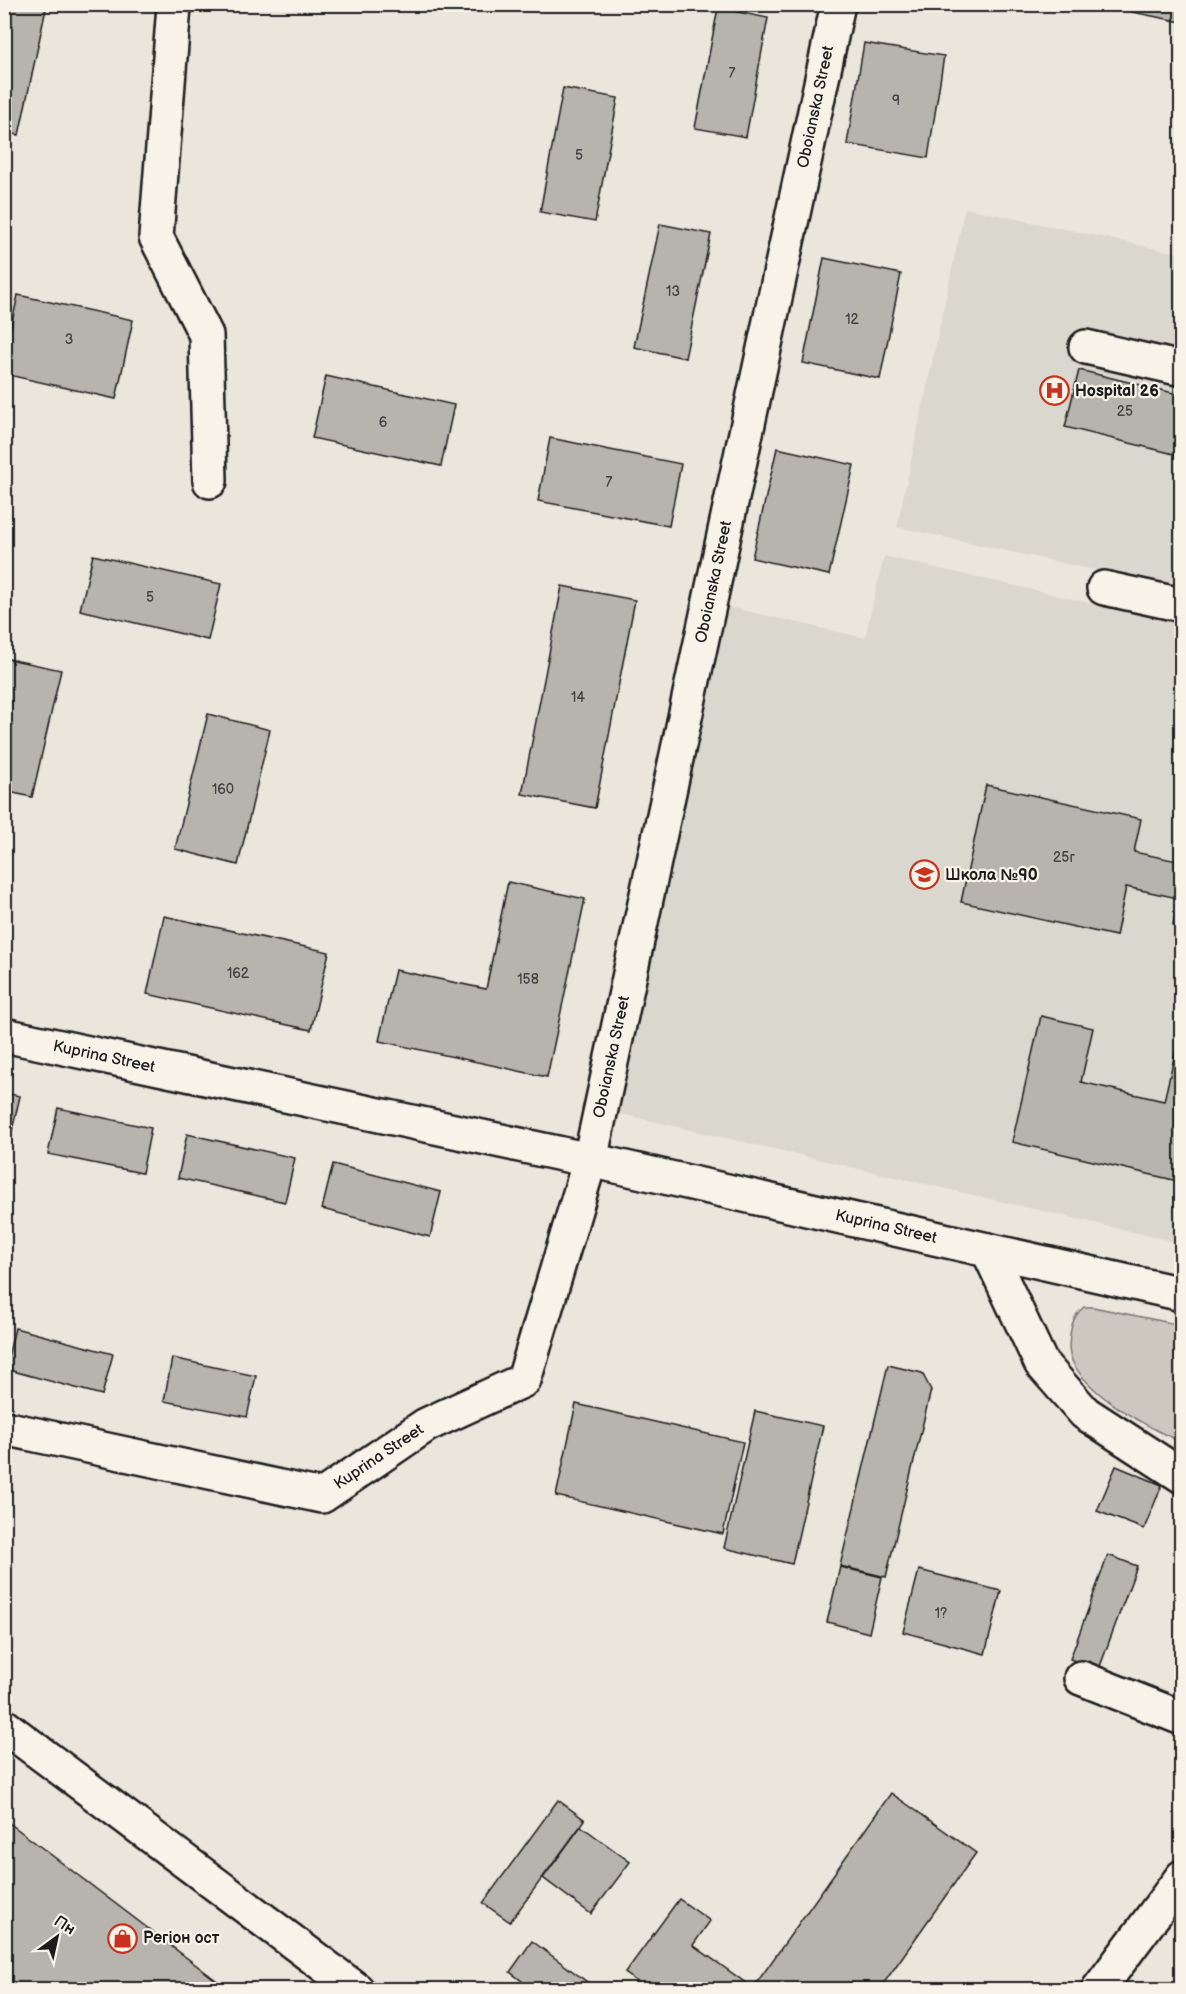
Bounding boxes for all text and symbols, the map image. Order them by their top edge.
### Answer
street label: Oboianska Street [794,44,838,170]
house number: 7 [729,65,736,82]
house number: 9 [892,92,900,109]
house number: 5 [575,147,583,164]
house number: 13 [666,283,680,300]
house number: 12 [845,311,860,328]
house number: 3 [65,331,73,348]
hospital icon: Hospital 26 [1038,375,1070,407]
place label: Hospital 26 [1075,382,1159,401]
house number: 25 [1117,403,1133,420]
house number: 6 [379,414,388,431]
house number: 7 [606,474,613,491]
street label: Oboianska Street [692,519,736,645]
house number: 5 [146,589,154,606]
house number: 14 [571,689,585,706]
house number: 160 [212,781,234,798]
house number: 25г [1053,849,1075,866]
school or university icon: Школа №90 [908,859,940,891]
place label: Школа №90 [945,866,1038,885]
house number: 162 [227,965,250,982]
house number: 158 [517,971,539,988]
street label: Oboianska Street [590,994,634,1120]
street label: Kuprina Street [51,1037,157,1077]
street label: Kuprina Street [833,1206,939,1248]
street label: Kuprina Street [331,1420,427,1494]
house number: 1? [935,1605,947,1622]
north arrow [27,1907,87,1967]
text: Пн [50,1912,78,1939]
shop icon: Регіон ост [106,1922,138,1954]
place label: Регіон ост [143,1929,220,1948]

